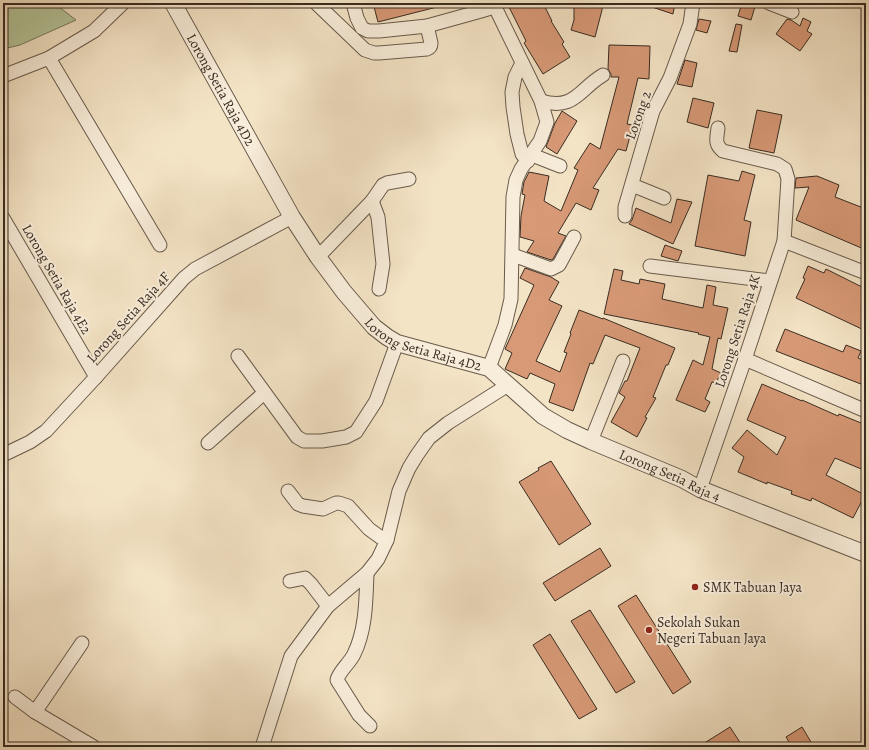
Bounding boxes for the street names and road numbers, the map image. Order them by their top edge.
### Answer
street label: Lorong Setia Raja 4D2 [182,30,260,150]
street label: Lorong 2 [621,88,656,142]
street label: Lorong Setia Raja 4E2 [17,221,96,338]
street label: Lorong Setia Raja 4F [82,268,174,367]
street label: Lorong Setia Raja 4K [710,272,765,390]
street label: Lorong Setia Raja 4D2 [360,314,484,376]
street label: Lorong Setia Raja 4 [616,445,723,506]

